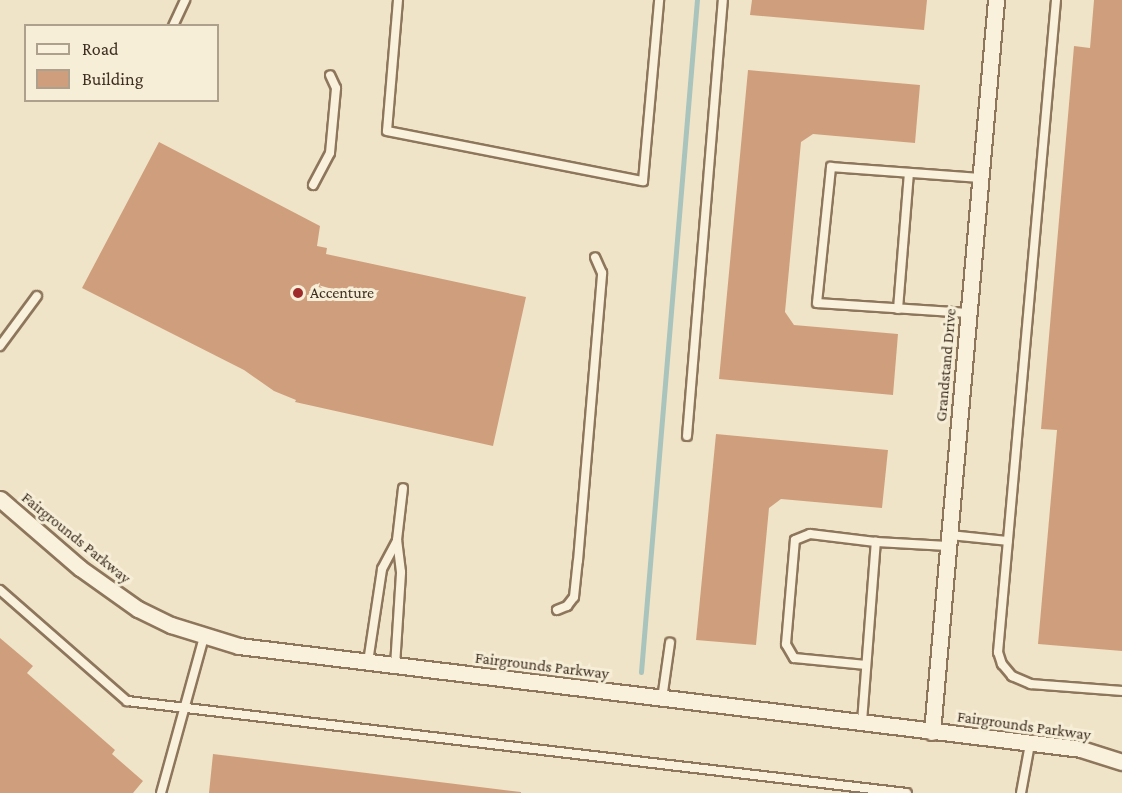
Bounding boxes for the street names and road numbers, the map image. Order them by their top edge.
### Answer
street label: Grandstand Drive [931,308,961,422]
street label: Fairgrounds Parkway [18,488,134,588]
street label: Fairgrounds Parkway [474,648,610,684]
street label: Fairgrounds Parkway [956,707,1092,745]

